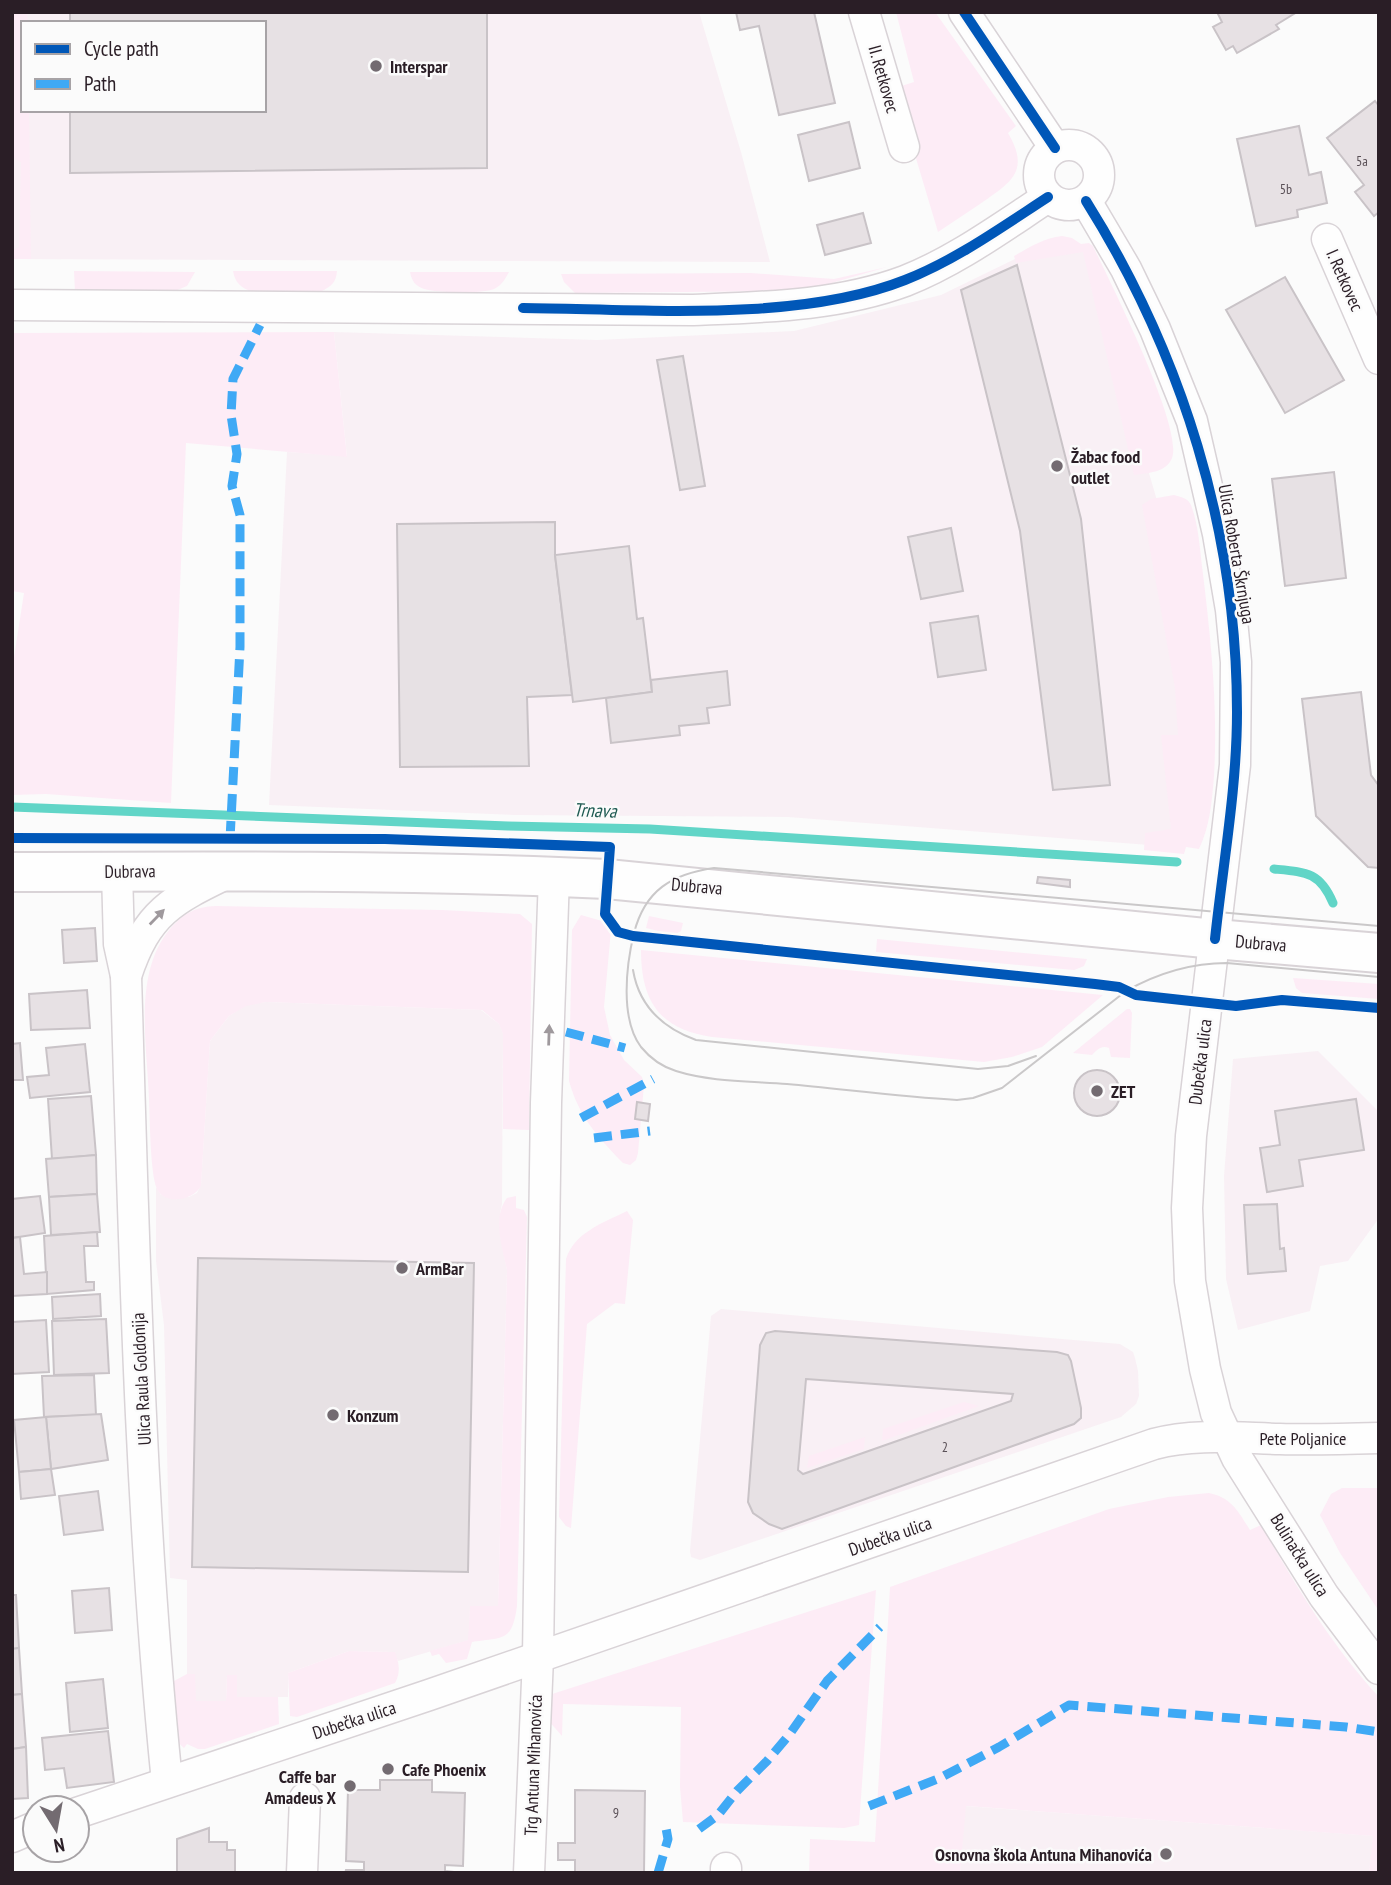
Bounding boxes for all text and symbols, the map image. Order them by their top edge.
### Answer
legend [21,21,266,112]
text: Cycle path [84,35,159,62]
street label: II. Retkovec [863,42,905,116]
place label: Interspar [390,55,448,78]
marker: Interspar [368,58,384,74]
text: Path [84,70,116,97]
house number: 5a [1356,152,1368,170]
house number: 5b [1280,180,1292,198]
street label: I. Retkovec [1321,245,1369,315]
place label: Žabac food outlet [1071,445,1140,489]
marker: Žabac food outlet [1049,458,1065,474]
street label: Ulica Roberta Škrnjuga [1213,482,1261,626]
water label: Trnava [573,797,618,823]
street label: Dubrava [104,859,156,883]
street label: Dubrava [670,872,724,900]
one-way arrow [149,909,165,926]
street label: Dubrava [1234,929,1288,957]
street label: Dubečka ulica [1183,1018,1217,1106]
one-way arrow [543,1024,555,1046]
place label: ZET [1111,1080,1136,1103]
marker: ZET [1089,1083,1105,1099]
place label: ArmBar [415,1257,464,1280]
marker: ArmBar [394,1260,410,1276]
street label: Ulica Raula Goldonija [126,1312,156,1446]
place label: Konzum [347,1404,399,1427]
marker: Konzum [325,1407,341,1423]
street label: Pete Poljanice [1259,1427,1347,1450]
house number: 2 [942,1438,948,1456]
street label: Bulinačka ulica [1265,1509,1335,1601]
street label: Dubečka ulica [845,1511,935,1561]
street label: Trg Antuna Mihanovića [519,1694,547,1836]
street label: Dubečka ulica [309,1696,399,1744]
place label: Cafe Phoenix [402,1758,486,1781]
marker: Cafe Phoenix [380,1761,396,1777]
place label: Caffe bar Amadeus X [264,1765,337,1809]
marker: Caffe bar Amadeus X [342,1778,358,1794]
north arrow [21,1794,91,1864]
house number: 9 [613,1804,619,1822]
text: N [52,1833,67,1858]
place label: Osnovna škola Antuna Mihanovića [935,1843,1152,1866]
marker: Osnovna škola Antuna Mihanovića [1158,1846,1174,1862]

